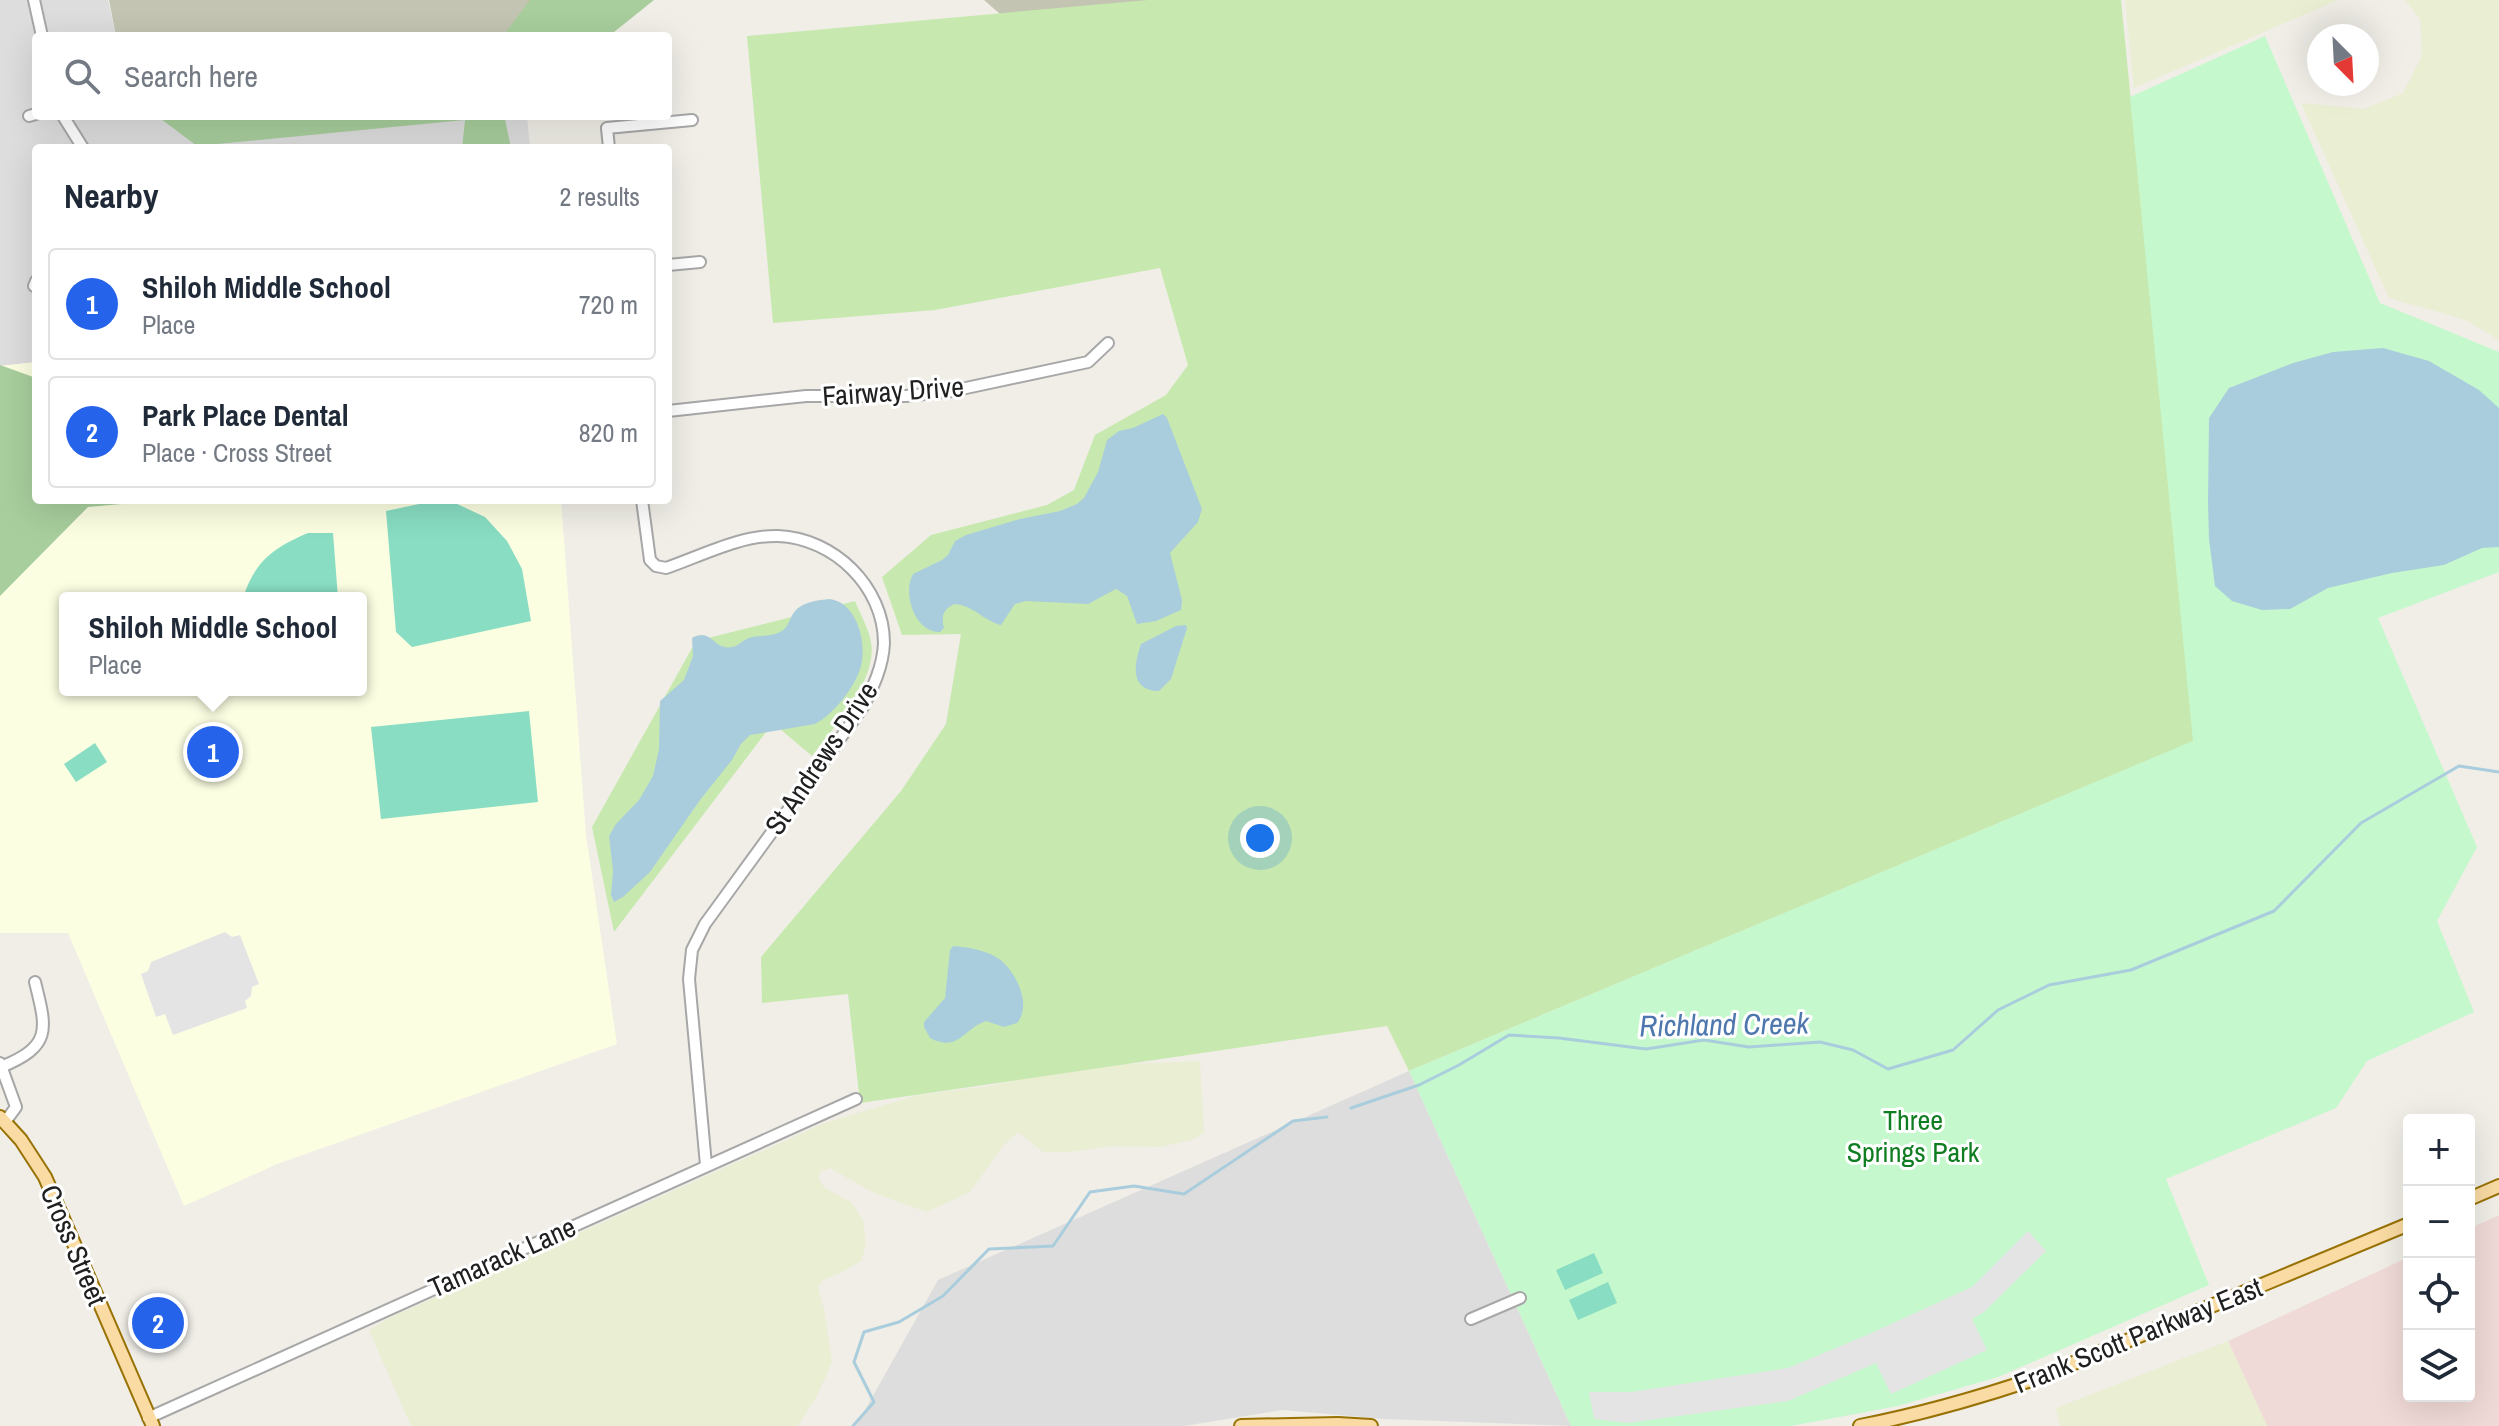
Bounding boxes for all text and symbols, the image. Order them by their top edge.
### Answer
north arrow [2307,24,2379,96]
search box [32,32,672,120]
icon: search [60,54,104,98]
text: Search here [124,56,258,96]
text: Nearby [64,173,159,219]
text: 2 results [559,179,640,214]
text: Shiloh Middle School [142,267,391,307]
text: 1 [86,287,98,322]
text: 720 m [579,287,638,322]
text: Place [142,307,195,342]
street label: Fairway Drive [821,367,965,415]
text: Park Place Dental [142,395,349,435]
text: 2 [86,415,98,450]
text: 820 m [579,415,638,450]
text: Place · Cross Street [142,435,332,470]
popup [59,592,367,696]
text: Shiloh Middle School [89,607,337,647]
text: Place [89,647,142,682]
street label: St Andrews Drive [756,674,886,842]
pin: 1 [187,722,239,782]
your location [1240,818,1280,858]
water label: Richland Creek [1639,1002,1811,1045]
park label: Three Springs Park [1847,1101,1980,1171]
map controls [2403,1114,2475,1402]
button: + [2403,1114,2475,1186]
street label: Cross Street [32,1179,116,1311]
button: − [2403,1186,2475,1258]
street label: Tamarack Lane [422,1208,582,1306]
button: locate [2403,1258,2475,1330]
street label: Frank Scott Parkway East [2008,1268,2268,1402]
pin: 2 [132,1293,184,1353]
button: layers [2403,1330,2475,1402]

